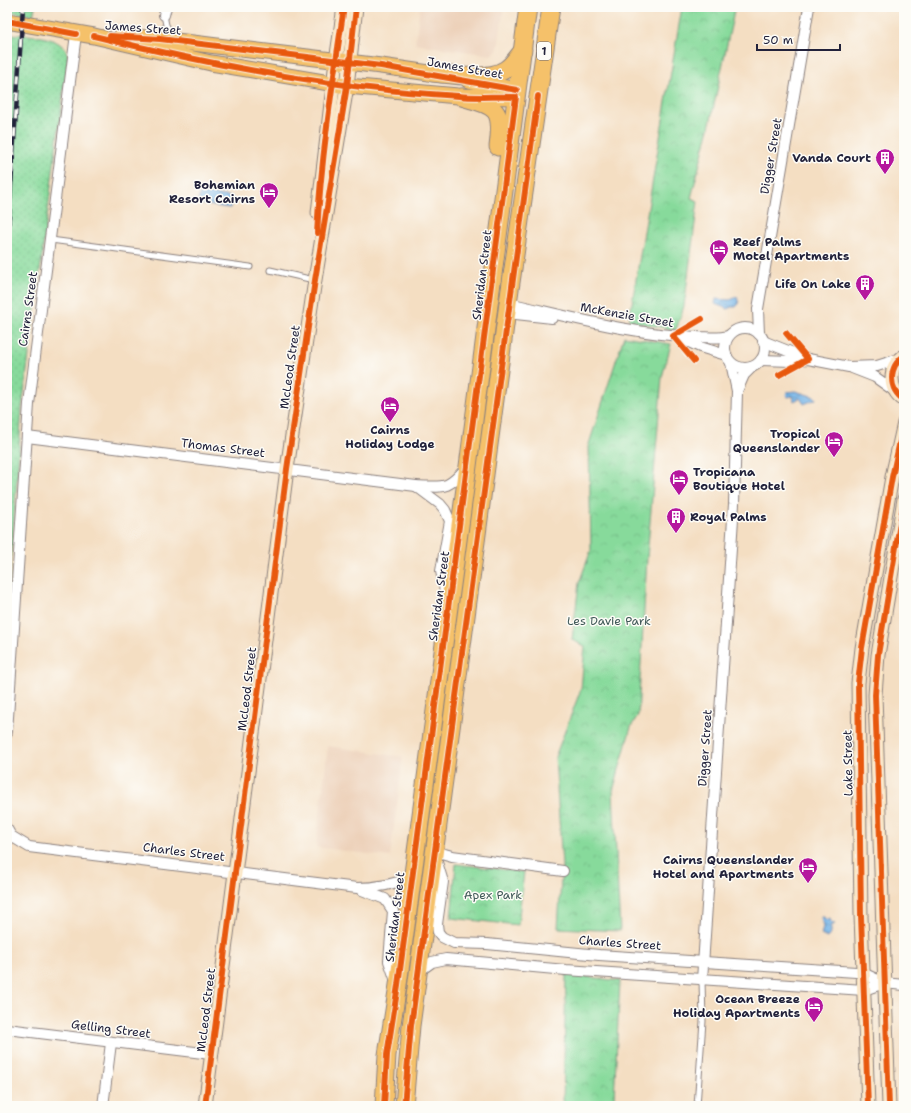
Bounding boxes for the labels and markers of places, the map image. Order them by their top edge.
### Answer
building icon: Vanda Court [874,147,896,175]
place label: Vanda Court [792,150,871,166]
place label: Bohemian Resort Cairns [169,177,255,207]
hotel icon: Bohemian Resort Cairns [258,181,280,209]
place label: Reef Palms Motel Apartments [733,234,849,264]
hotel icon: Reef Palms Motel Apartments [708,238,730,266]
building icon: Life On Lake [854,273,876,301]
place label: Life On Lake [775,276,851,292]
hotel icon: Cairns Holiday Lodge [379,395,401,423]
place label: Cairns Holiday Lodge [345,422,435,452]
place label: Tropical Queenslander [733,426,821,456]
hotel icon: Tropical Queenslander [823,430,845,458]
place label: Tropicana Boutique Hotel [693,464,785,494]
hotel icon: Tropicana Boutique Hotel [668,468,690,496]
building icon: Royal Palms [665,506,687,534]
place label: Royal Palms [690,509,767,525]
place label: Cairns Queenslander Hotel and Apartments [653,852,795,882]
hotel icon: Cairns Queenslander Hotel and Apartments [797,856,819,884]
place label: Ocean Breeze Holiday Apartments [673,991,800,1021]
hotel icon: Ocean Breeze Holiday Apartments [803,995,825,1023]

